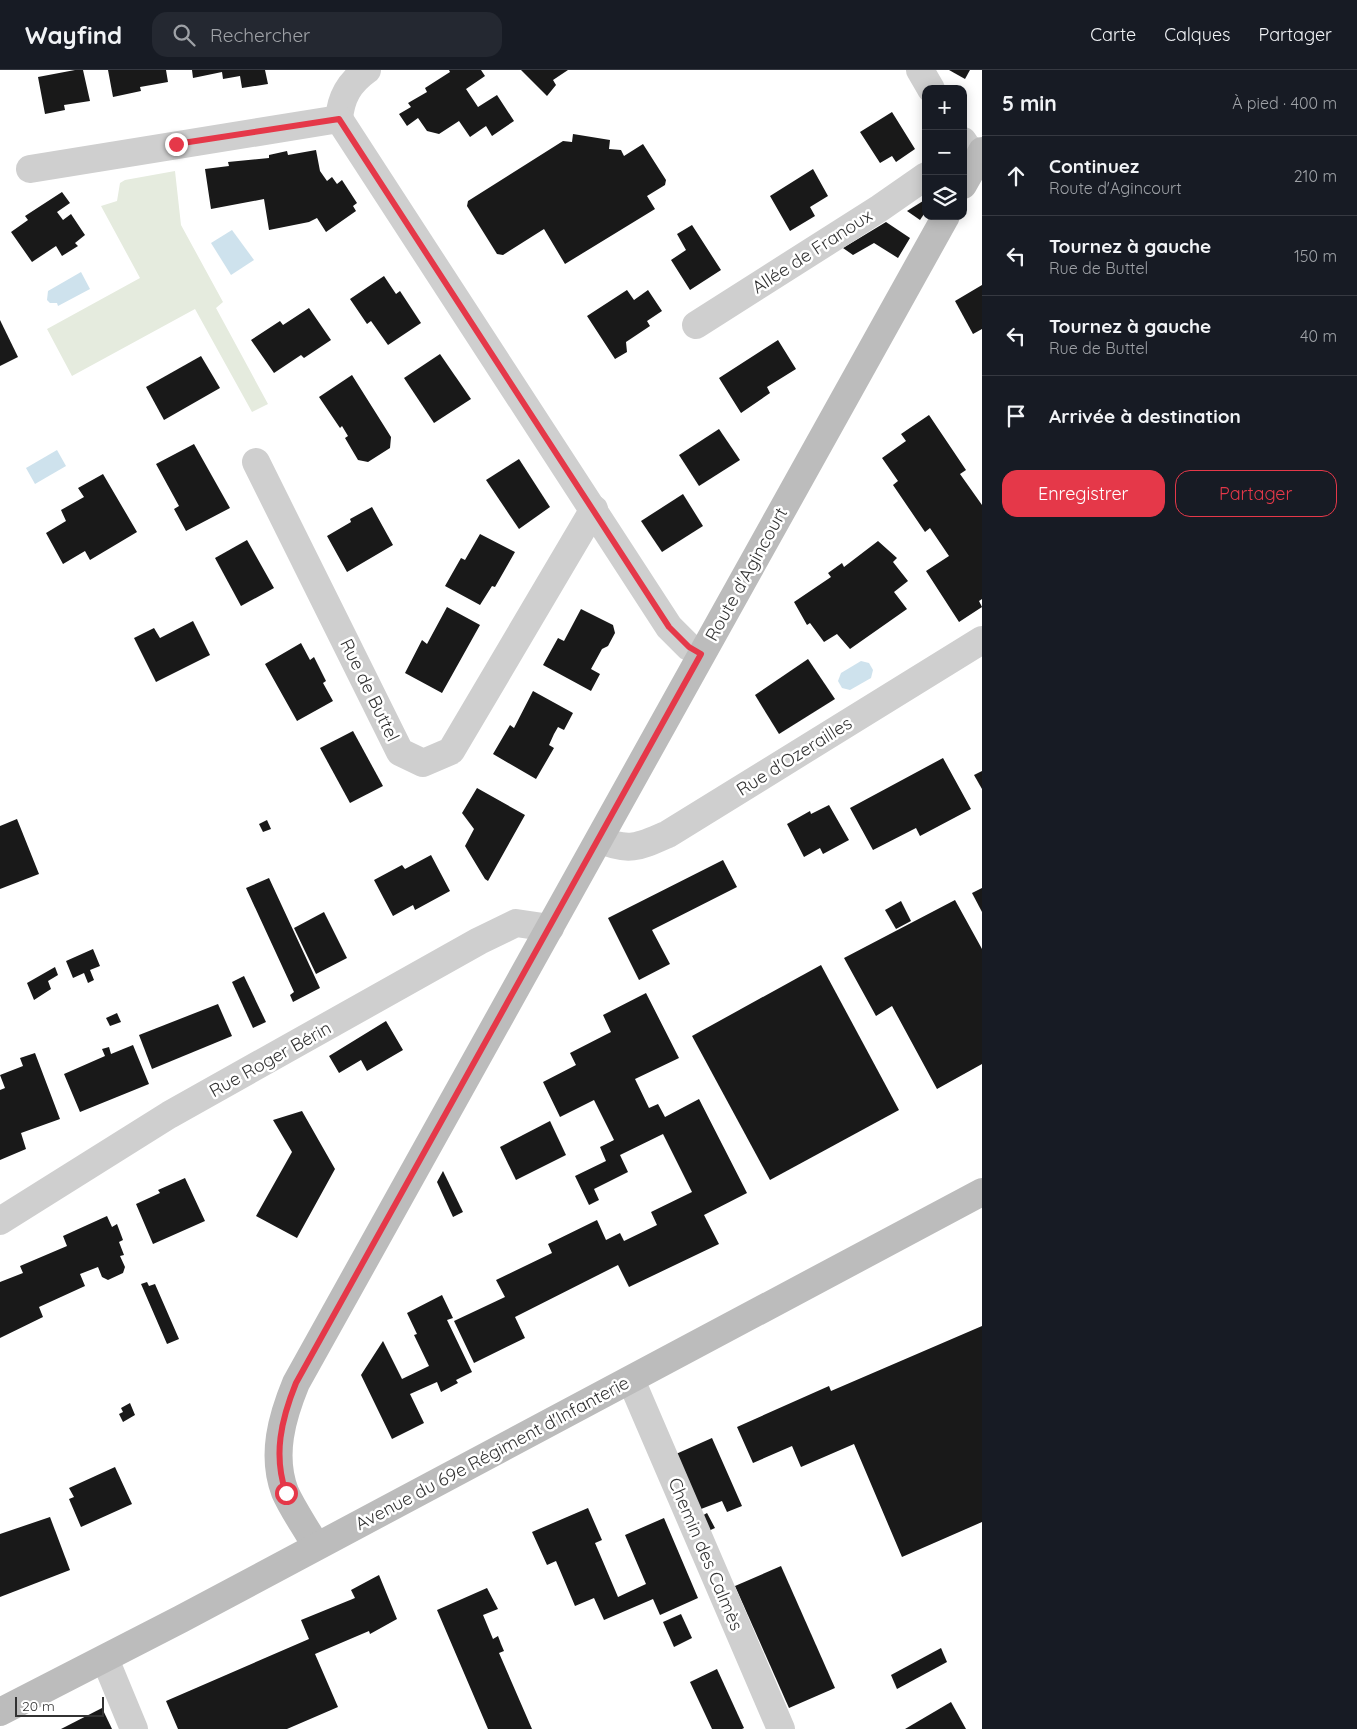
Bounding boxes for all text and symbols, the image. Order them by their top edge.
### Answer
search box [152,12,502,57]
text: Wayfind [25,20,122,50]
icon: search [170,21,198,49]
text: Rechercher [210,23,310,47]
text: Carte [1090,23,1136,46]
text: Calques [1164,23,1231,46]
text: Partager [1259,23,1332,46]
map controls [922,85,967,220]
button: + [922,85,967,130]
text: 5 min [1002,90,1057,116]
text: À pied · 400 m [1232,93,1337,113]
button: − [922,130,967,175]
route end [165,133,188,156]
text: Continuez [1049,154,1139,178]
icon: ahead [1002,162,1030,190]
text: 210 m [1294,166,1337,186]
button: layers [922,175,967,220]
text: Route d'Agincourt [1049,178,1182,198]
street label: Allée de Franoux [748,203,877,298]
text: Tournez à gauche [1049,234,1211,258]
icon: left [1002,242,1030,270]
text: 150 m [1294,246,1337,266]
text: Rue de Buttel [1049,258,1148,278]
text: Tournez à gauche [1049,314,1211,338]
icon: left [1002,322,1030,350]
text: 40 m [1300,326,1337,346]
text: Rue de Buttel [1049,338,1148,358]
icon: arrive [1002,402,1030,430]
text: Arrivée à destination [1049,404,1241,428]
button: Enregistrer [1002,470,1165,517]
button: Partager [1175,470,1337,517]
street label: Route d'Agincourt [700,503,792,645]
street label: Rue de Buttel [335,635,405,745]
street label: Rue d'Ozerailles [732,711,856,801]
street label: Rue Roger Bérin [205,1016,335,1102]
street label: Avenue du 69e Régiment d'Infanterie [351,1371,633,1535]
street label: Chemin des Calmès [663,1474,749,1634]
route start [275,1482,298,1505]
scale bar [15,1694,104,1717]
text: 20 m [22,1697,55,1715]

